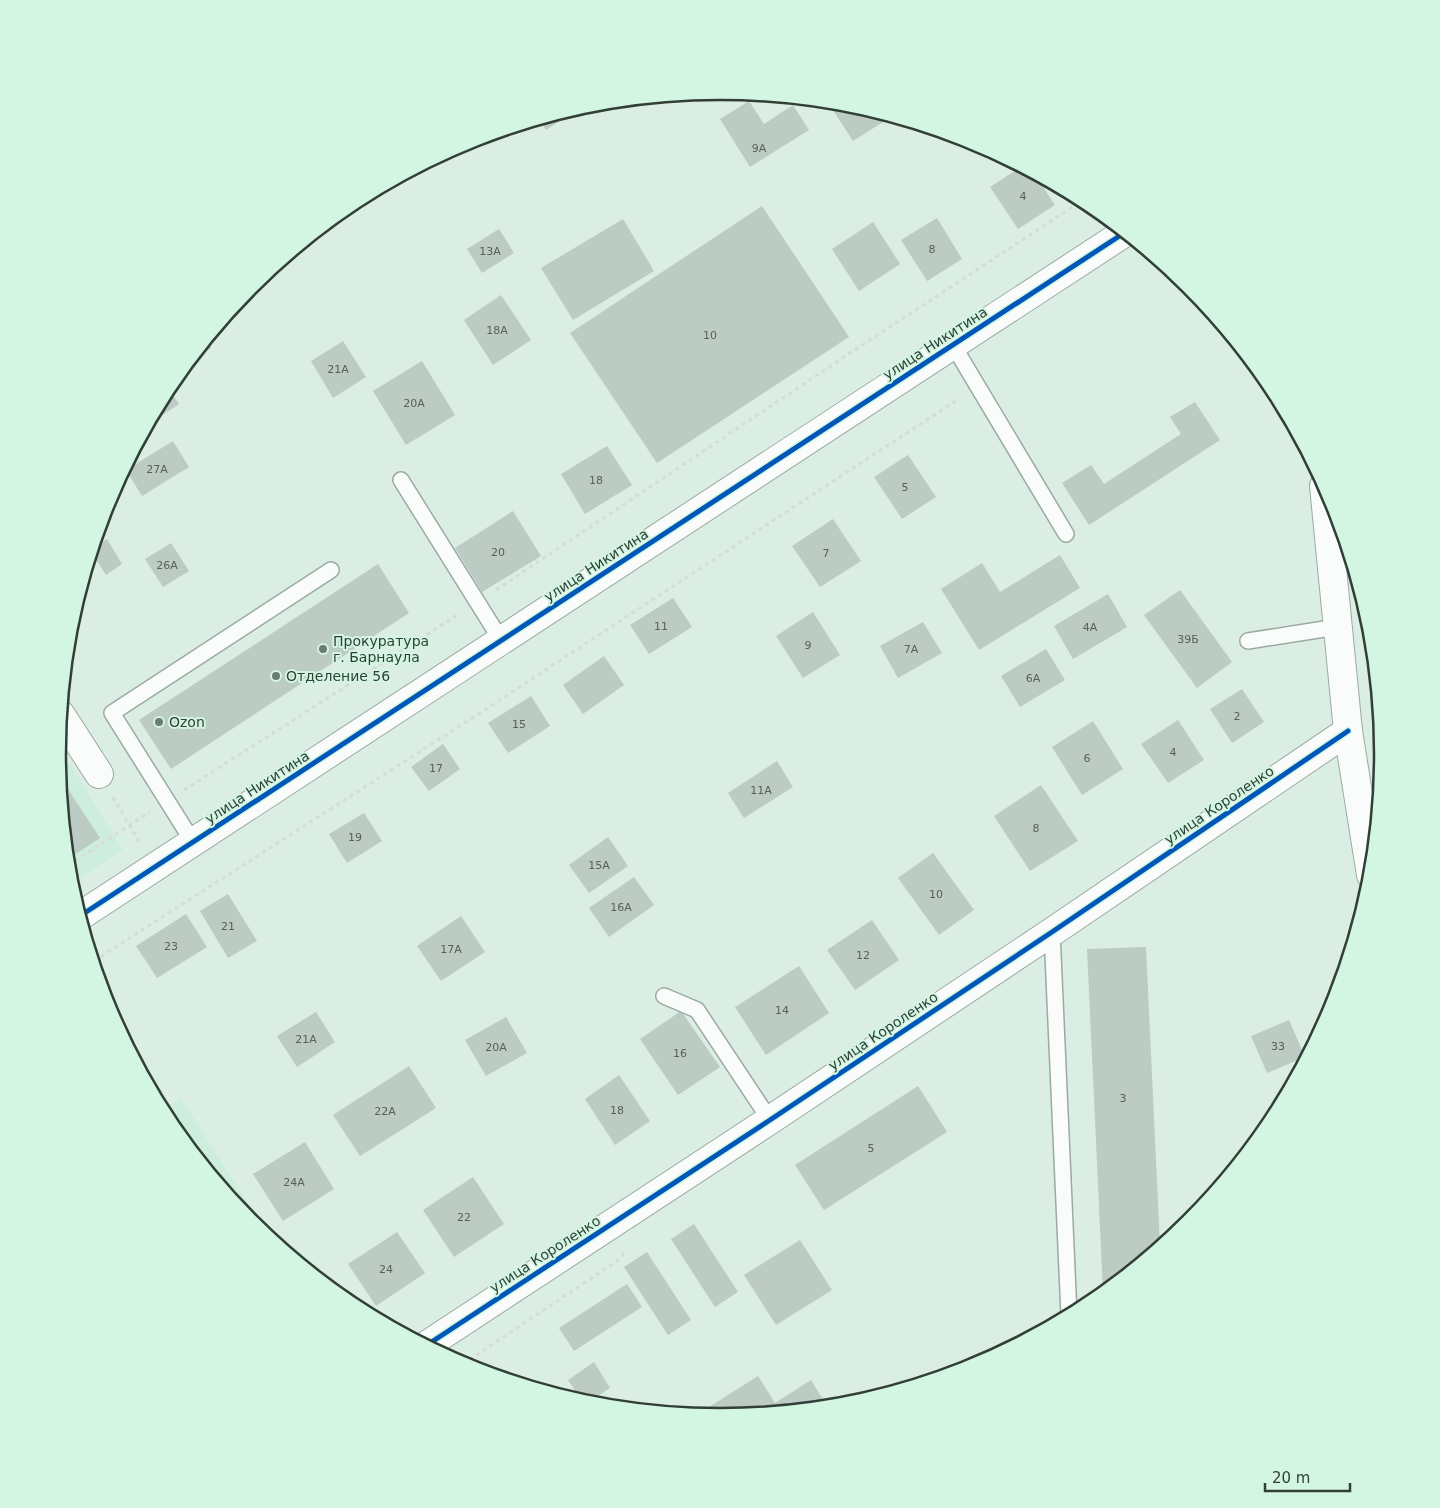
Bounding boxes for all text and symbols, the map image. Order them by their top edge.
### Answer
house number: 9А [752,142,767,155]
house number: 4 [1020,190,1027,203]
house number: 8 [929,243,936,256]
house number: 13А [479,245,501,258]
street label: улица Никитина [880,303,990,383]
house number: 18А [486,324,508,337]
house number: 10 [703,329,717,342]
house number: 21А [327,363,349,376]
house number: 20А [403,397,425,410]
house number: 27А [146,463,168,476]
house number: 18 [589,474,603,487]
house number: 5 [902,481,909,494]
street label: улица Никитина [541,525,651,605]
house number: 20 [491,546,505,559]
house number: 7 [823,547,830,560]
house number: 26А [156,559,178,572]
house number: 11 [654,620,668,633]
house number: 4А [1083,621,1098,634]
place label: Прокуратура г. Барнаула [333,633,429,665]
house number: 39Б [1177,633,1199,646]
house number: 9 [805,639,812,652]
marker: Прокуратура г. Барнаула [317,643,329,655]
house number: 7А [904,643,919,656]
place label: Отделение 56 [286,668,390,684]
marker: Отделение 56 [270,670,282,682]
house number: 6А [1026,672,1041,685]
house number: 2 [1234,710,1241,723]
place label: Ozon [169,714,205,730]
marker: Ozon [153,716,165,728]
house number: 15 [512,718,526,731]
house number: 4 [1170,746,1177,759]
street label: улица Никитина [202,747,312,827]
house number: 6 [1084,752,1091,765]
house number: 17 [429,762,443,775]
street label: улица Короленко [1161,762,1277,848]
house number: 11А [750,784,772,797]
house number: 8 [1033,822,1040,835]
house number: 19 [348,831,362,844]
house number: 15А [588,859,610,872]
house number: 10 [929,888,943,901]
house number: 16А [610,901,632,914]
house number: 21 [221,920,235,933]
house number: 23 [164,940,178,953]
house number: 17А [440,943,462,956]
house number: 12 [856,949,870,962]
street label: улица Короленко [825,988,941,1074]
house number: 14 [775,1004,789,1017]
house number: 21А [295,1033,317,1046]
house number: 33 [1271,1040,1285,1053]
house number: 20А [485,1041,507,1054]
house number: 16 [673,1047,687,1060]
house number: 3 [1120,1092,1127,1105]
house number: 18 [610,1104,624,1117]
house number: 22А [374,1105,396,1118]
house number: 5 [868,1142,875,1155]
house number: 24А [283,1176,305,1189]
house number: 22 [457,1211,471,1224]
street label: улица Короленко [487,1212,603,1296]
house number: 24 [379,1263,393,1276]
scale bar [1265,1460,1350,1492]
text: 20 m [1272,1469,1310,1487]

